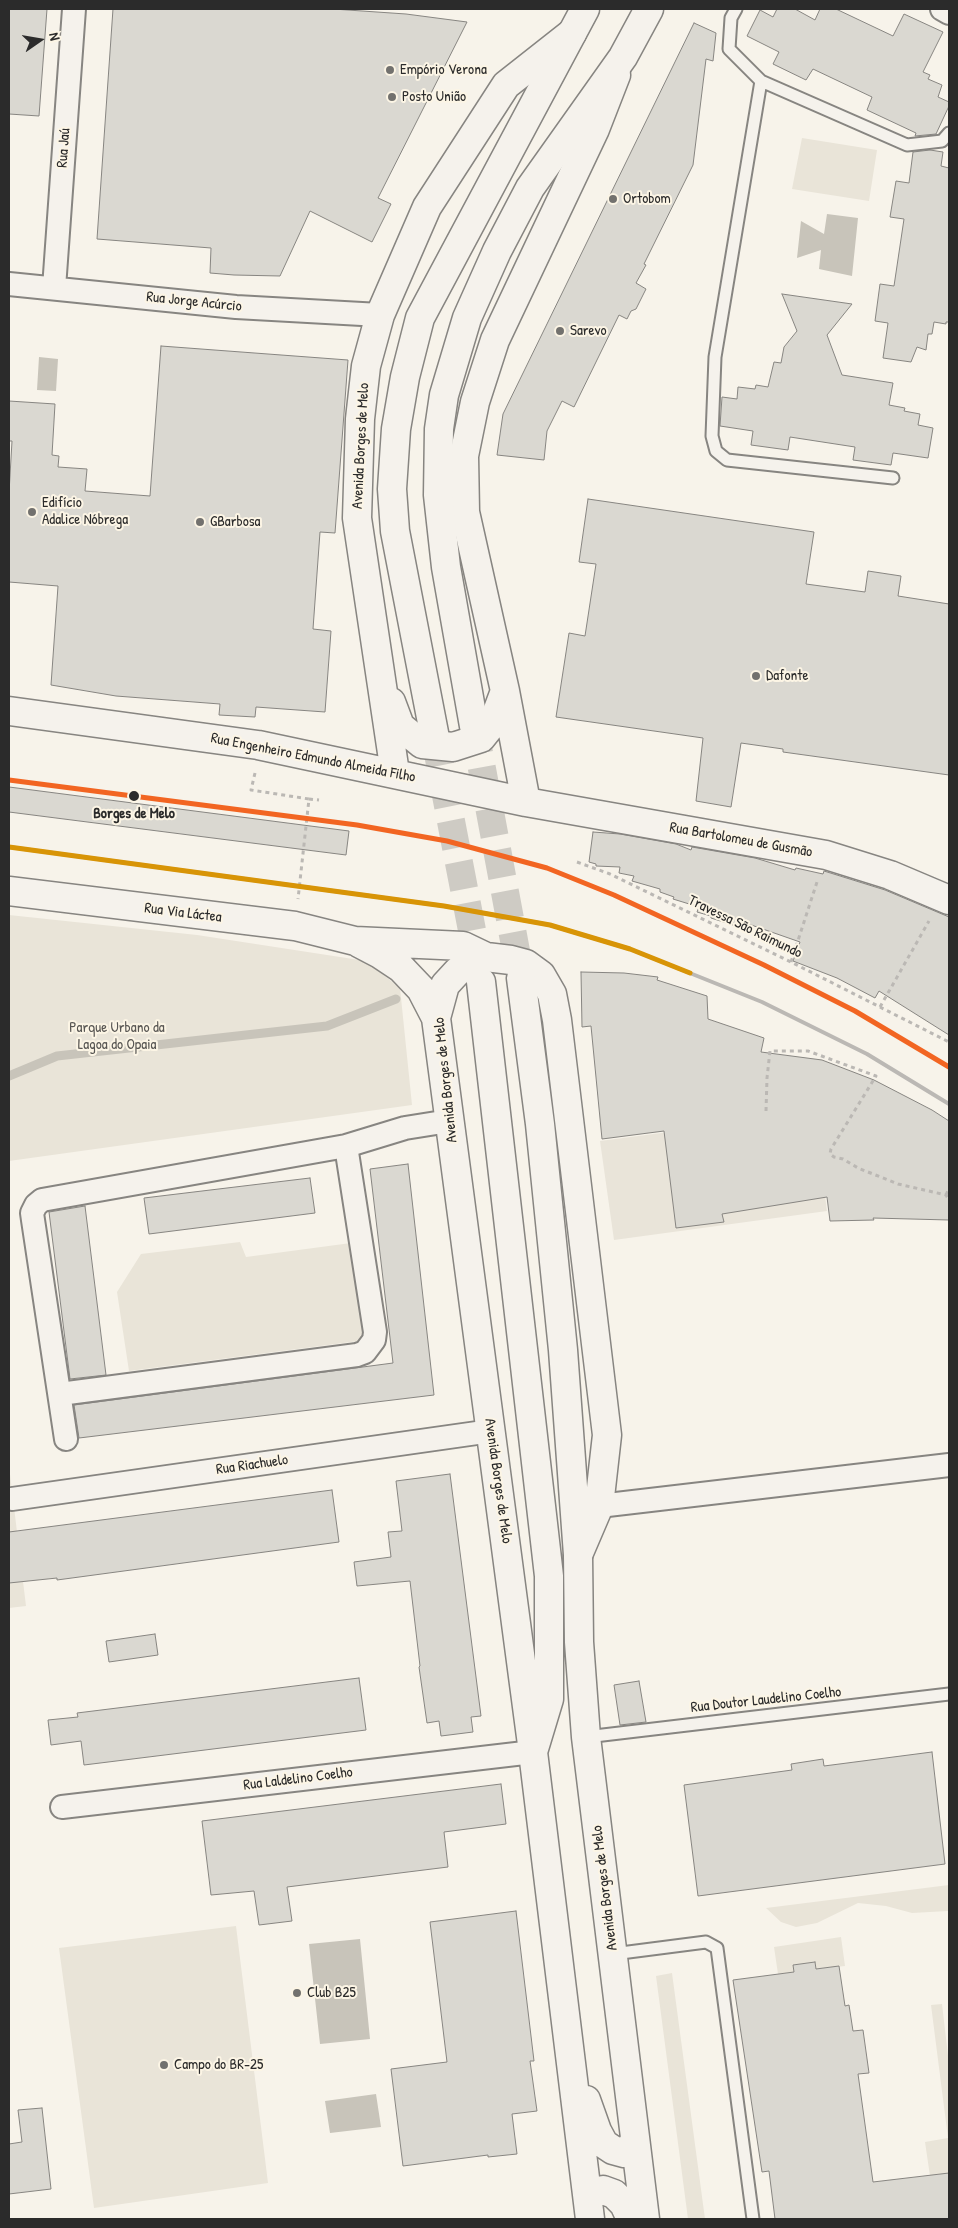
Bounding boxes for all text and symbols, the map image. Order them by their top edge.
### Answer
north arrow [15,15,65,65]
text: N [45,31,65,42]
place label: Empório Verona [400,61,487,79]
marker: Empório Verona [384,64,396,76]
place label: Posto União [402,88,466,106]
marker: Posto União [386,91,398,103]
street label: Rua Jaú [54,128,74,168]
place label: Ortobom [623,190,671,208]
marker: Ortobom [607,193,619,205]
street label: Rua Jorge Acúrcio [145,288,243,316]
place label: Sarevo [570,322,607,340]
marker: Sarevo [554,325,566,337]
street label: Avenida Borges de Melo [349,383,373,509]
place label: Edifício Adalice Nóbrega [42,494,128,529]
marker: Edifício Adalice Nóbrega [26,506,38,518]
place label: GBarbosa [210,513,260,531]
marker: GBarbosa [194,516,206,528]
place label: Dafonte [766,667,808,685]
marker: Dafonte [750,670,762,682]
street label: Rua Engenheiro Edmundo Almeida Filho [209,729,417,787]
marker: Borges de Melo [127,789,141,803]
place label: Borges de Melo [93,805,175,823]
street label: Rua Bartolomeu de Gusmão [668,819,814,861]
street label: Travessa São Raimundo [685,892,805,962]
street label: Rua Via Láctea [143,899,223,927]
street label: Avenida Borges de Melo [430,1016,462,1144]
park label: Parque Urbano da Lagoa do Opaia [69,1019,165,1054]
street label: Avenida Borges de Melo [480,1417,516,1545]
street label: Rua Riachuelo [215,1451,289,1479]
street label: Rua Doutor Laudelino Coelho [690,1683,842,1717]
street label: Rua Laldelino Coelho [243,1763,353,1795]
street label: Avenida Borges de Melo [588,1824,622,1952]
place label: Club B25 [307,1984,356,2002]
marker: Club B25 [291,1987,303,1999]
place label: Campo do BR-25 [174,2056,263,2074]
marker: Campo do BR-25 [158,2059,170,2071]

